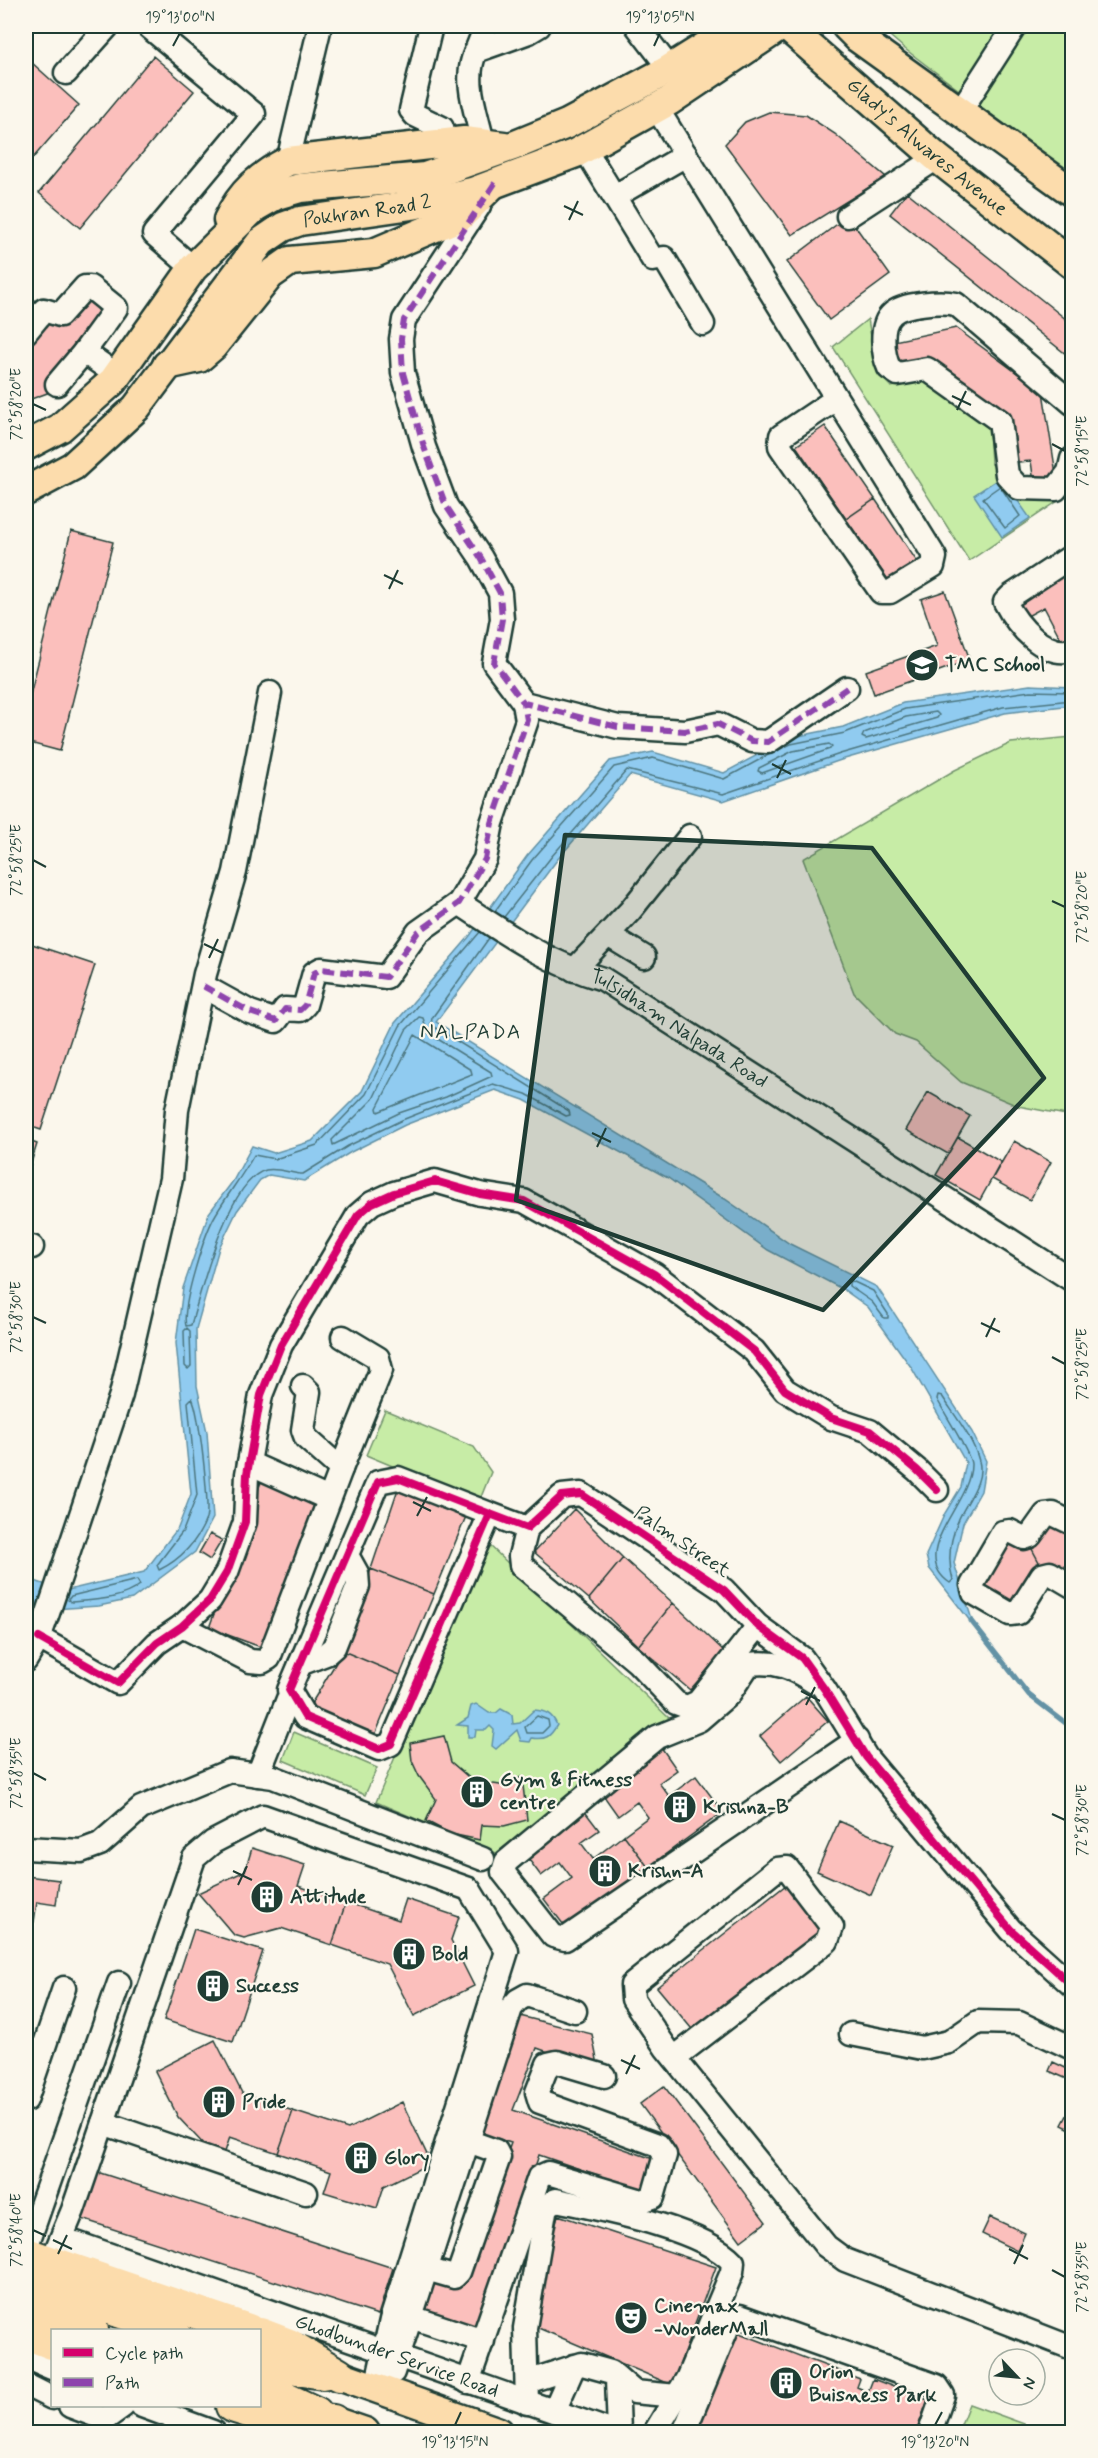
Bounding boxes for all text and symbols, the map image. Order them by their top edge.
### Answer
text: 19°13'00"N [145,8,215,28]
text: 19°13'05"N [626,8,694,28]
street label: Glady's Alwares Avenue [841,71,1014,222]
street label: Pokhran Road 2 [301,188,434,234]
text: 72°58'20"E [7,367,27,440]
text: 72°58'15"E [1073,415,1093,487]
school or university icon: TMC School [904,647,940,683]
place label: TMC School [945,652,1045,679]
text: 72°58'25"E [7,824,27,896]
text: 72°58'20"E [1073,870,1093,943]
street label: Tulsidham Nalpada Road [587,962,773,1095]
district label: NALPADA [420,1018,522,1046]
text: 72°58'30"E [7,1281,27,1353]
text: 72°58'25"E [1073,1328,1093,1400]
street label: Palm Street [629,1500,736,1584]
text: 72°58'35"E [7,1737,27,1809]
place label: Gym & Fitness centre [500,1767,632,1817]
building icon: Gym & Fitness centre [459,1774,495,1810]
text: 72°58'30"E [1073,1784,1093,1856]
building icon: Krishna-B [662,1789,698,1825]
place label: Krishna-B [703,1794,789,1821]
building icon: Krishn-A [587,1853,623,1889]
place label: Krishn-A [628,1858,704,1885]
building icon: Attitude [249,1879,285,1915]
place label: Attitude [290,1884,367,1911]
building icon: Bold [391,1936,427,1972]
place label: Bold [432,1941,469,1968]
building icon: Success [195,1968,231,2004]
place label: Success [236,1973,299,2000]
building icon: Pride [201,2084,237,2120]
place label: Pride [242,2089,286,2116]
building icon: Glory [343,2140,379,2176]
place label: Glory [384,2145,429,2172]
text: 72°58'40"E [7,2193,27,2267]
text: 72°58'35"E [1073,2241,1093,2313]
place label: Cinemax -WonderMall [654,2293,768,2343]
theatre icon: Cinemax -WonderMall [613,2300,649,2336]
street label: Ghodbunder Service Road [291,2308,502,2404]
legend [51,2329,261,2407]
text: Cycle path [105,2342,183,2366]
north arrow [987,2347,1047,2407]
place label: Orion Buisness Park [809,2359,937,2409]
building icon: Orion Buisness Park [768,2365,804,2401]
text: Path [105,2372,140,2396]
text: N [1017,2374,1041,2392]
text: 19°13'15"N [421,2433,489,2453]
text: 19°13'20"N [901,2433,969,2453]

